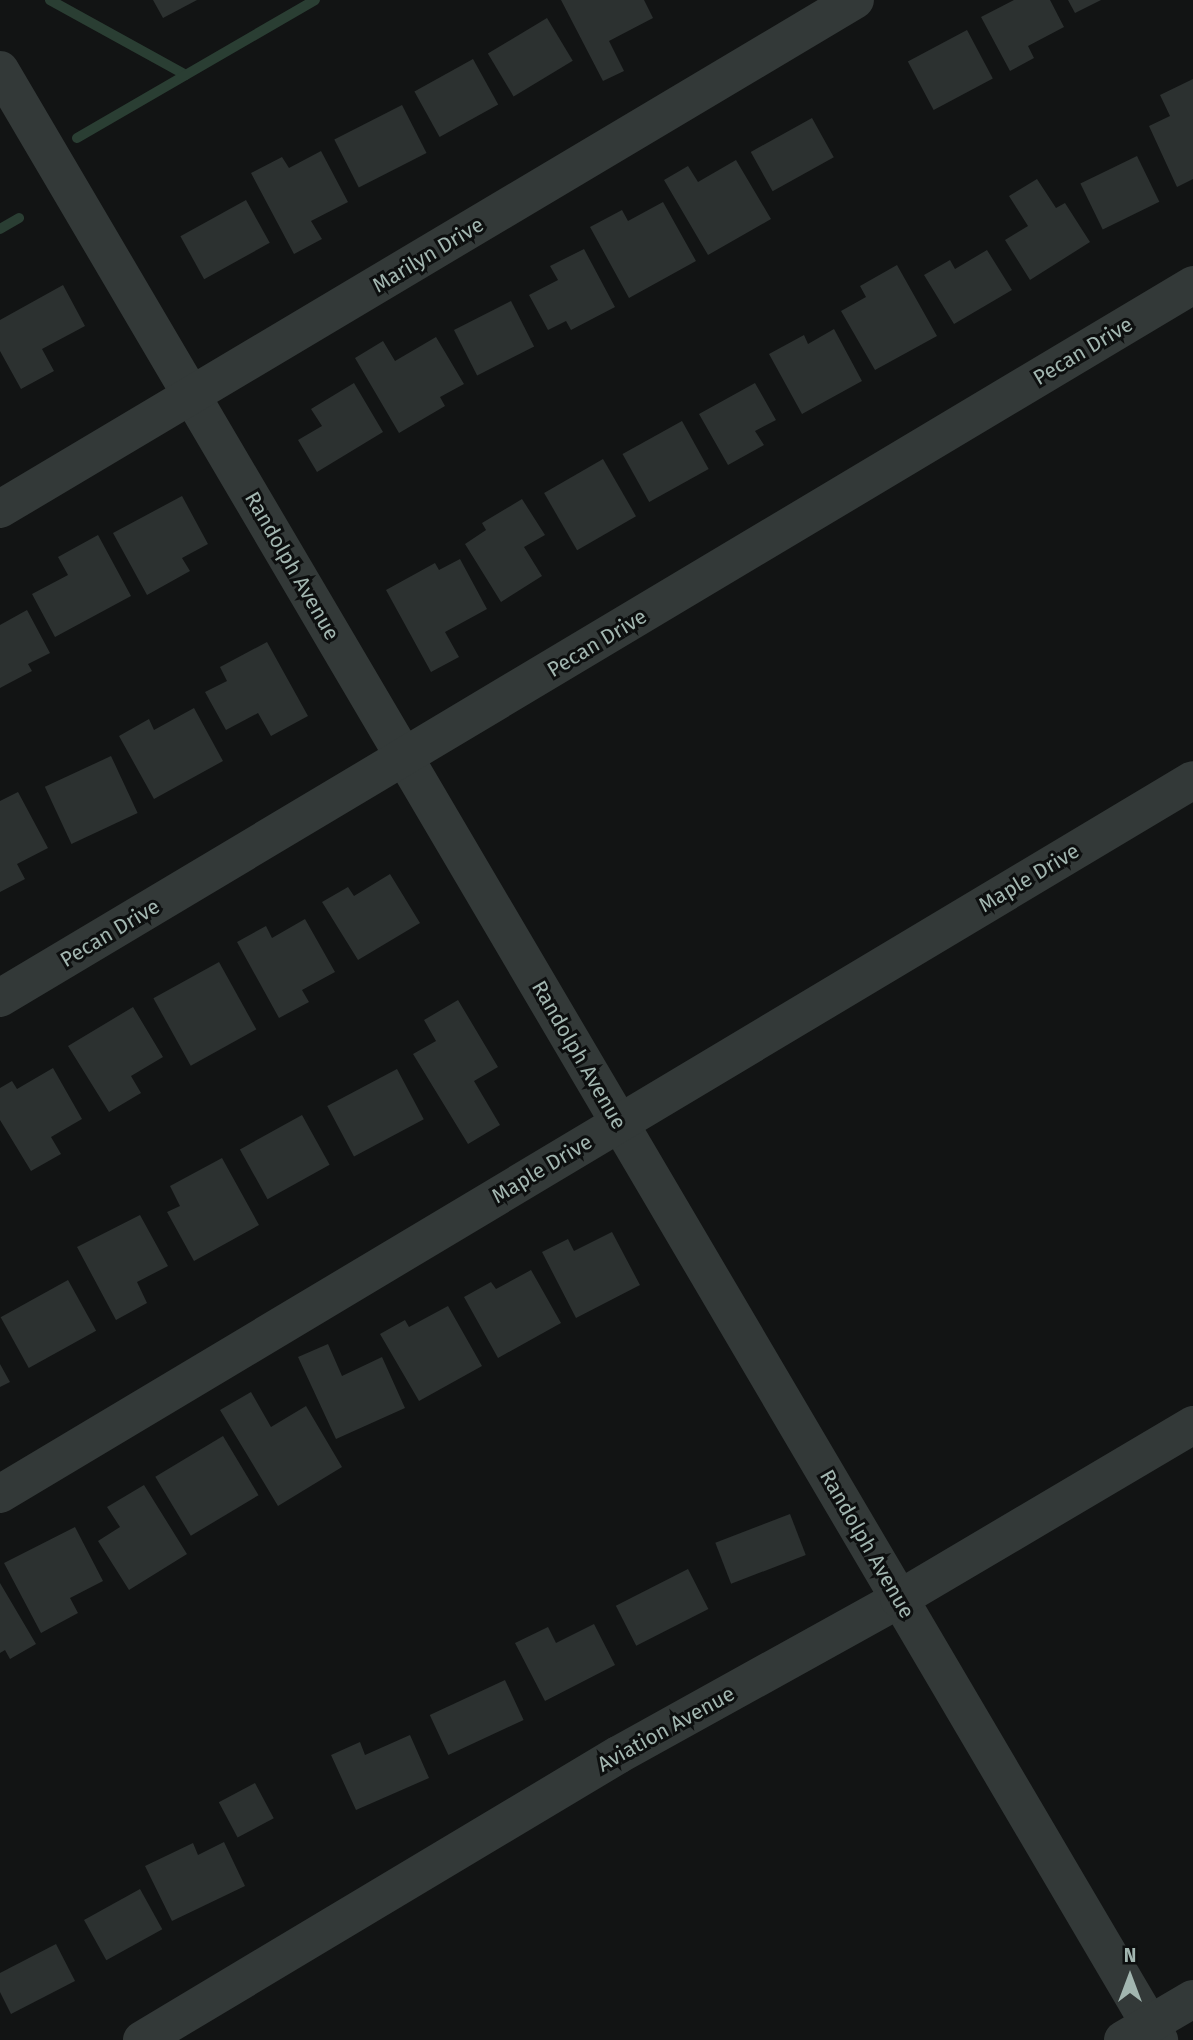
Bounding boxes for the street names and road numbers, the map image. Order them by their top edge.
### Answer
street label: Marilyn Drive [368,212,488,298]
street label: Pecan Drive [1029,312,1137,390]
street label: Randolph Avenue [239,487,345,645]
street label: Pecan Drive [543,604,651,682]
street label: Maple Drive [974,838,1084,918]
street label: Pecan Drive [56,894,164,972]
street label: Randolph Avenue [526,976,632,1134]
street label: Maple Drive [487,1129,597,1209]
street label: Randolph Avenue [814,1465,920,1623]
street label: Aviation Avenue [593,1681,739,1777]

